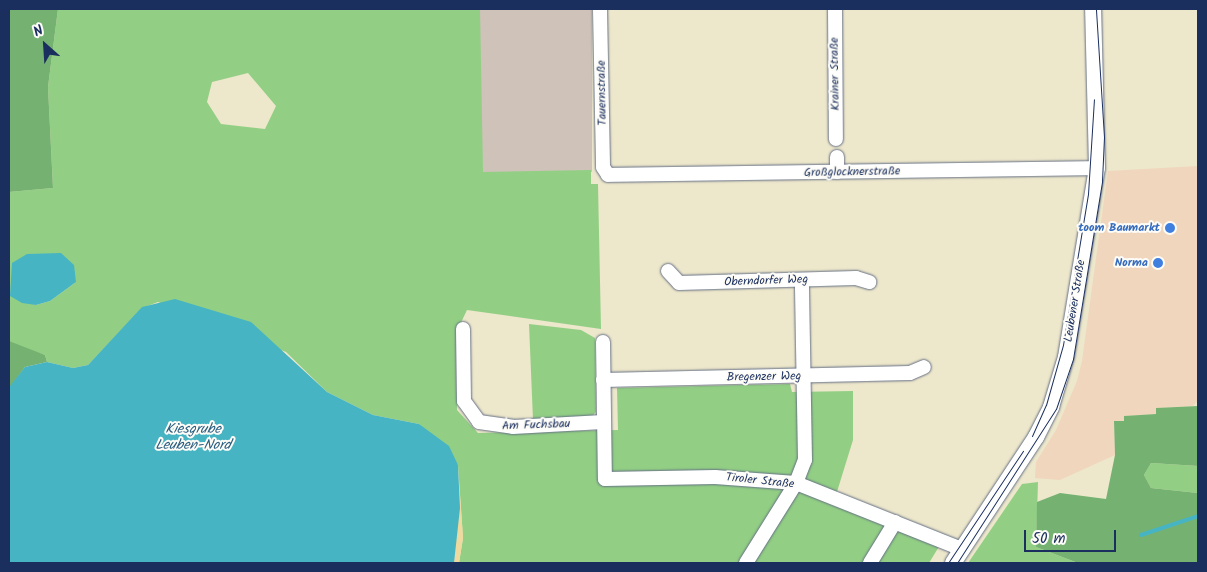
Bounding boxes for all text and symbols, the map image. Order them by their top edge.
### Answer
north arrow [20,20,70,70]
text: N [30,20,47,43]
street label: Krainer Straße [827,37,843,111]
street label: Tauernstraße [594,60,610,126]
street label: Großglocknerstraße [804,164,900,180]
place label: toom Baumarkt [1078,221,1160,235]
marker: toom Baumarkt [1164,222,1176,234]
place label: Norma [1115,256,1148,270]
marker: Norma [1152,257,1164,269]
street label: Leubener Straße [1061,259,1089,343]
street label: Oberndorfer Weg [724,272,808,290]
street label: Bregenzer Weg [727,369,801,385]
street label: Am Fuchsbau [502,417,570,433]
water label: Kiesgrube Leuben-Nord [155,421,231,454]
street label: Tiroler Straße [725,470,795,492]
scale bar [1027,520,1120,552]
text: 50 m [1032,527,1066,551]

